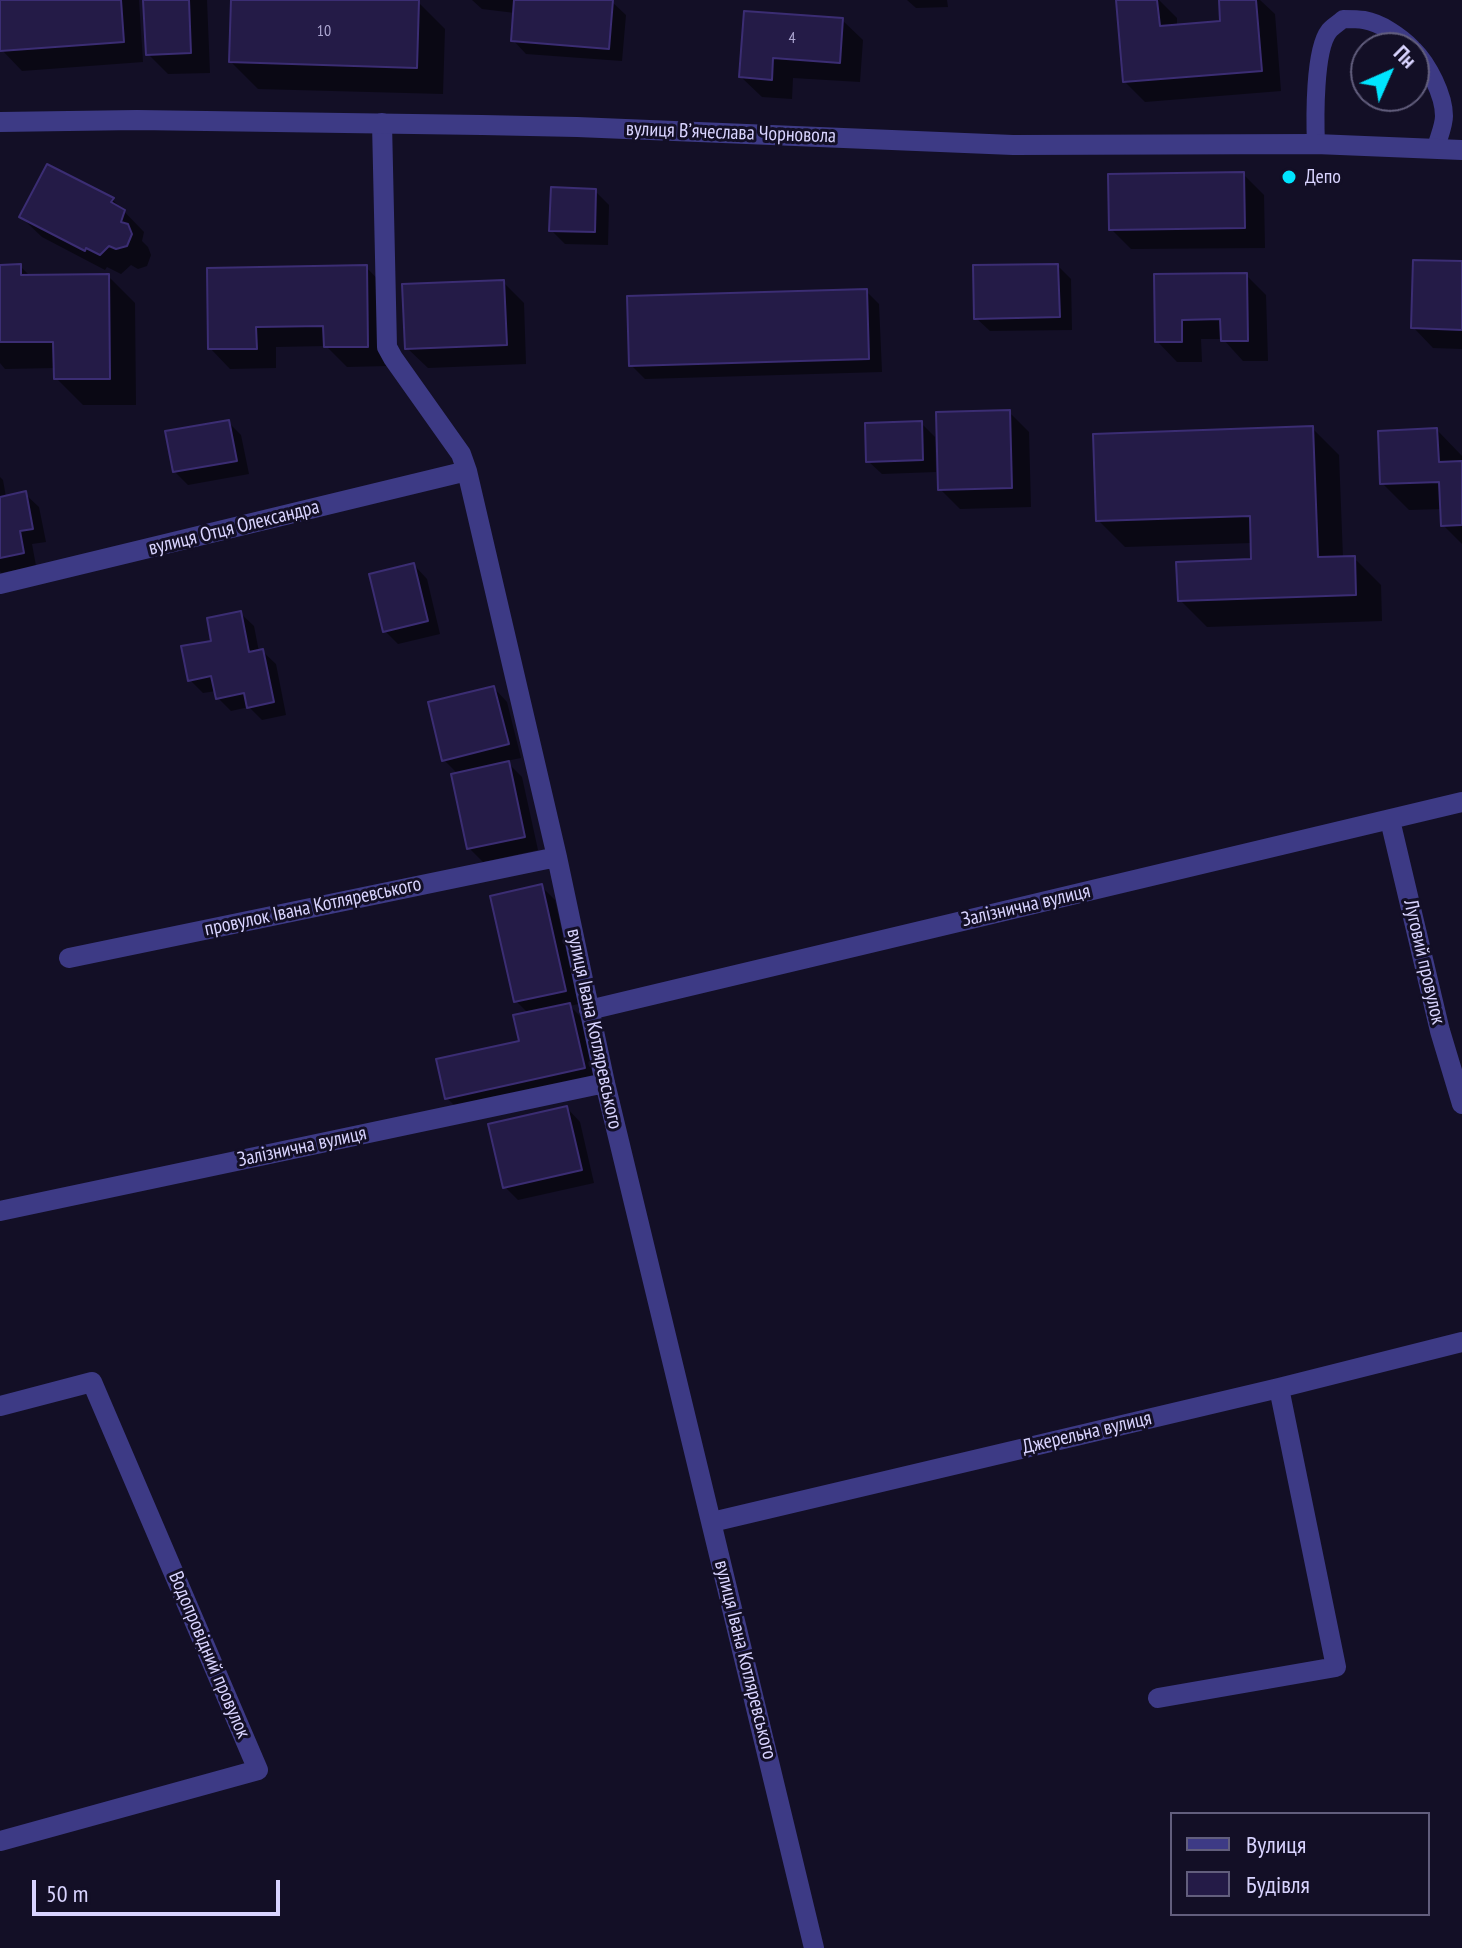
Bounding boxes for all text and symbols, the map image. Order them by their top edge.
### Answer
house number: 10 [317,21,331,41]
house number: 4 [788,28,796,48]
north arrow [1350,32,1430,112]
text: Пн [1388,39,1423,74]
street label: вулиця Вʼячеслава Чорновола [626,117,836,149]
place label: Депо [1305,165,1341,189]
marker: Депо [1280,168,1298,186]
street label: вулиця Отця Олександра [146,495,322,561]
street label: провулок Івана Котляревського [202,872,424,942]
street label: Залізнична вулиця [959,880,1093,932]
street label: Луговий провулок [1398,897,1450,1027]
street label: вулиця Івана Котляревського [561,927,627,1131]
street label: Залізнична вулиця [235,1122,369,1172]
street label: Джерельна вулиця [1020,1406,1154,1460]
street label: вулиця Івана Котляревського [709,1558,781,1762]
street label: Водопровідний провулок [163,1568,255,1742]
legend [1170,1812,1430,1916]
text: Вулиця [1246,1829,1306,1860]
scale bar [36,1864,284,1914]
text: Будівля [1246,1869,1310,1900]
text: 50 m [46,1878,88,1909]

